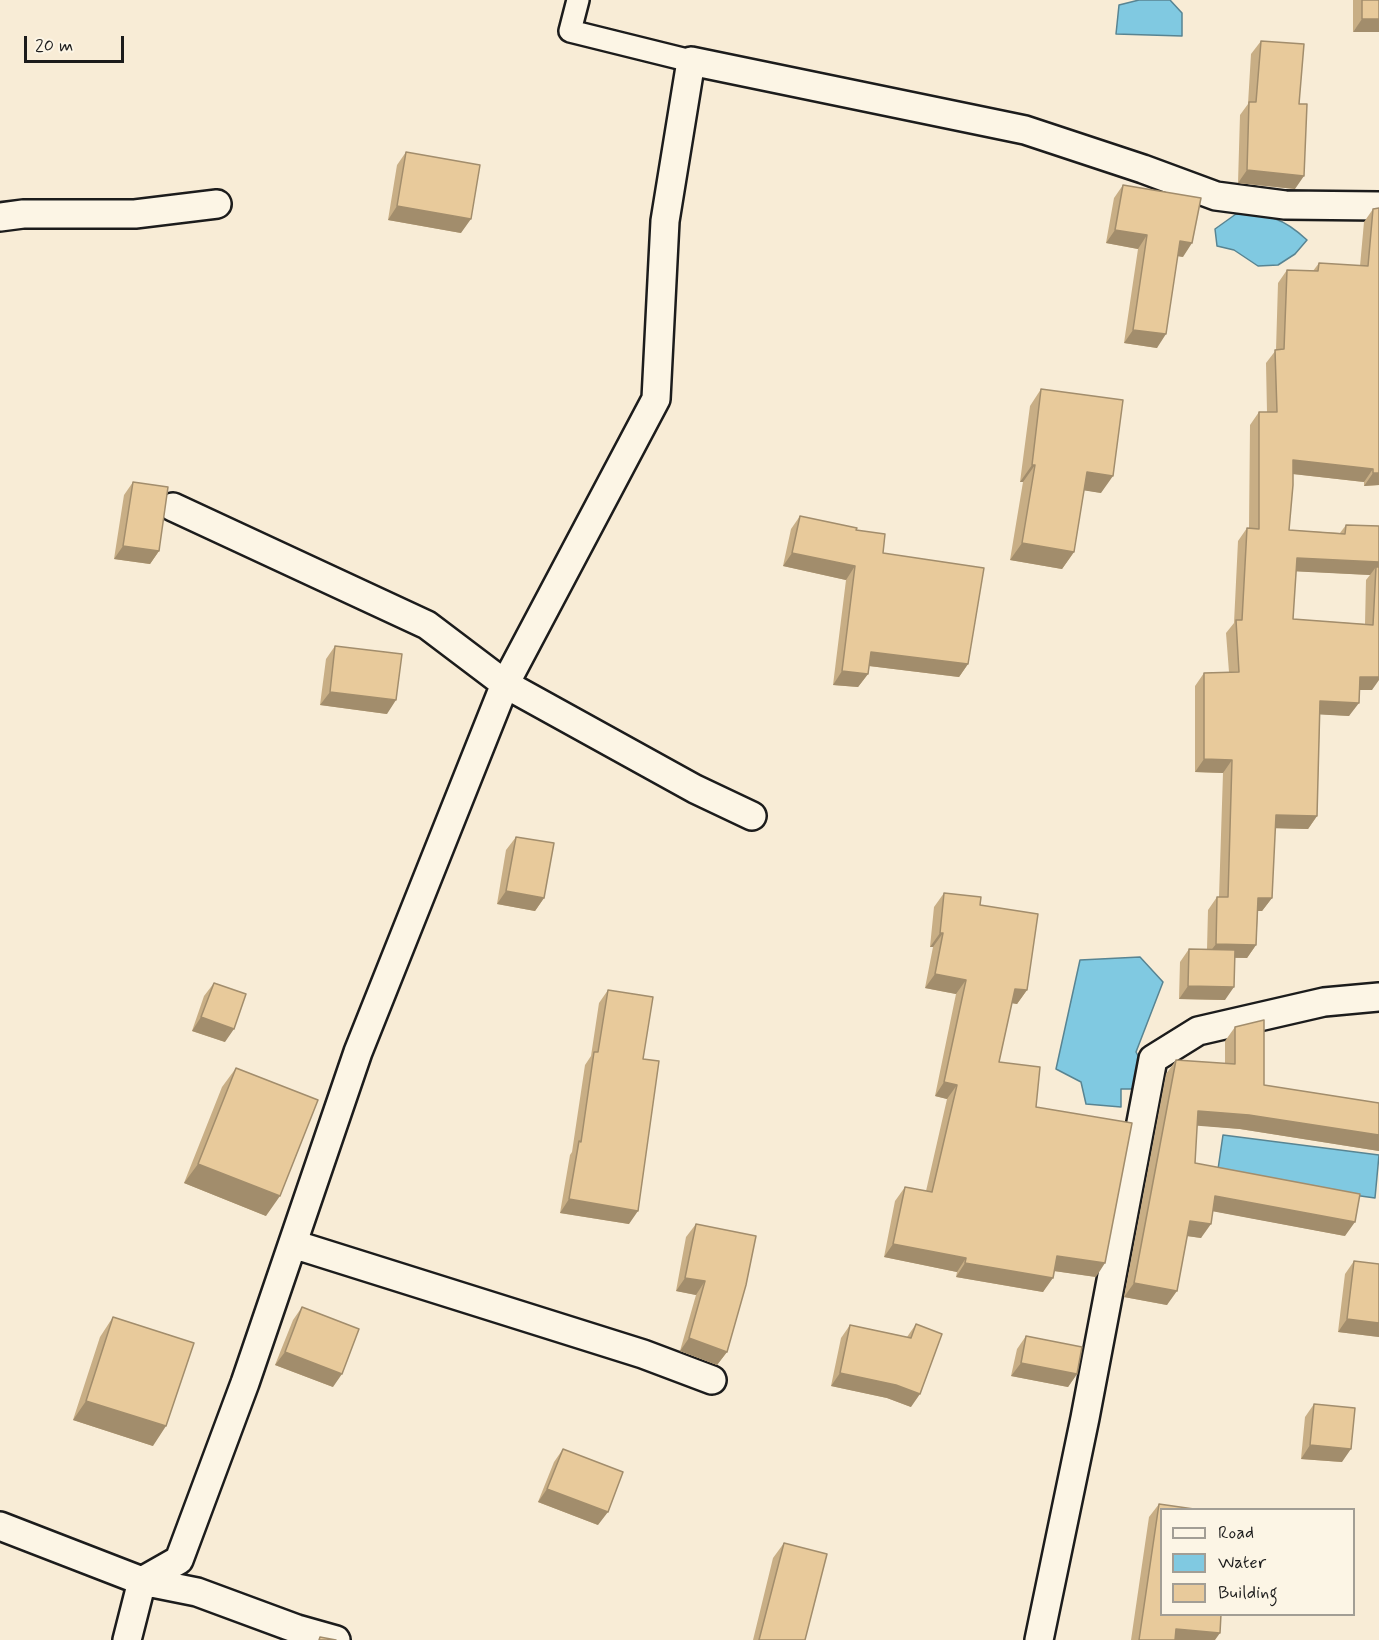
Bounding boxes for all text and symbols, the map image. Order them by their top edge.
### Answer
scale bar [27,24,128,62]
text: 20 m [35,34,73,58]
legend [1160,1508,1355,1616]
text: Road [1218,1521,1254,1545]
text: Water [1218,1551,1266,1575]
text: Building [1218,1581,1278,1605]

